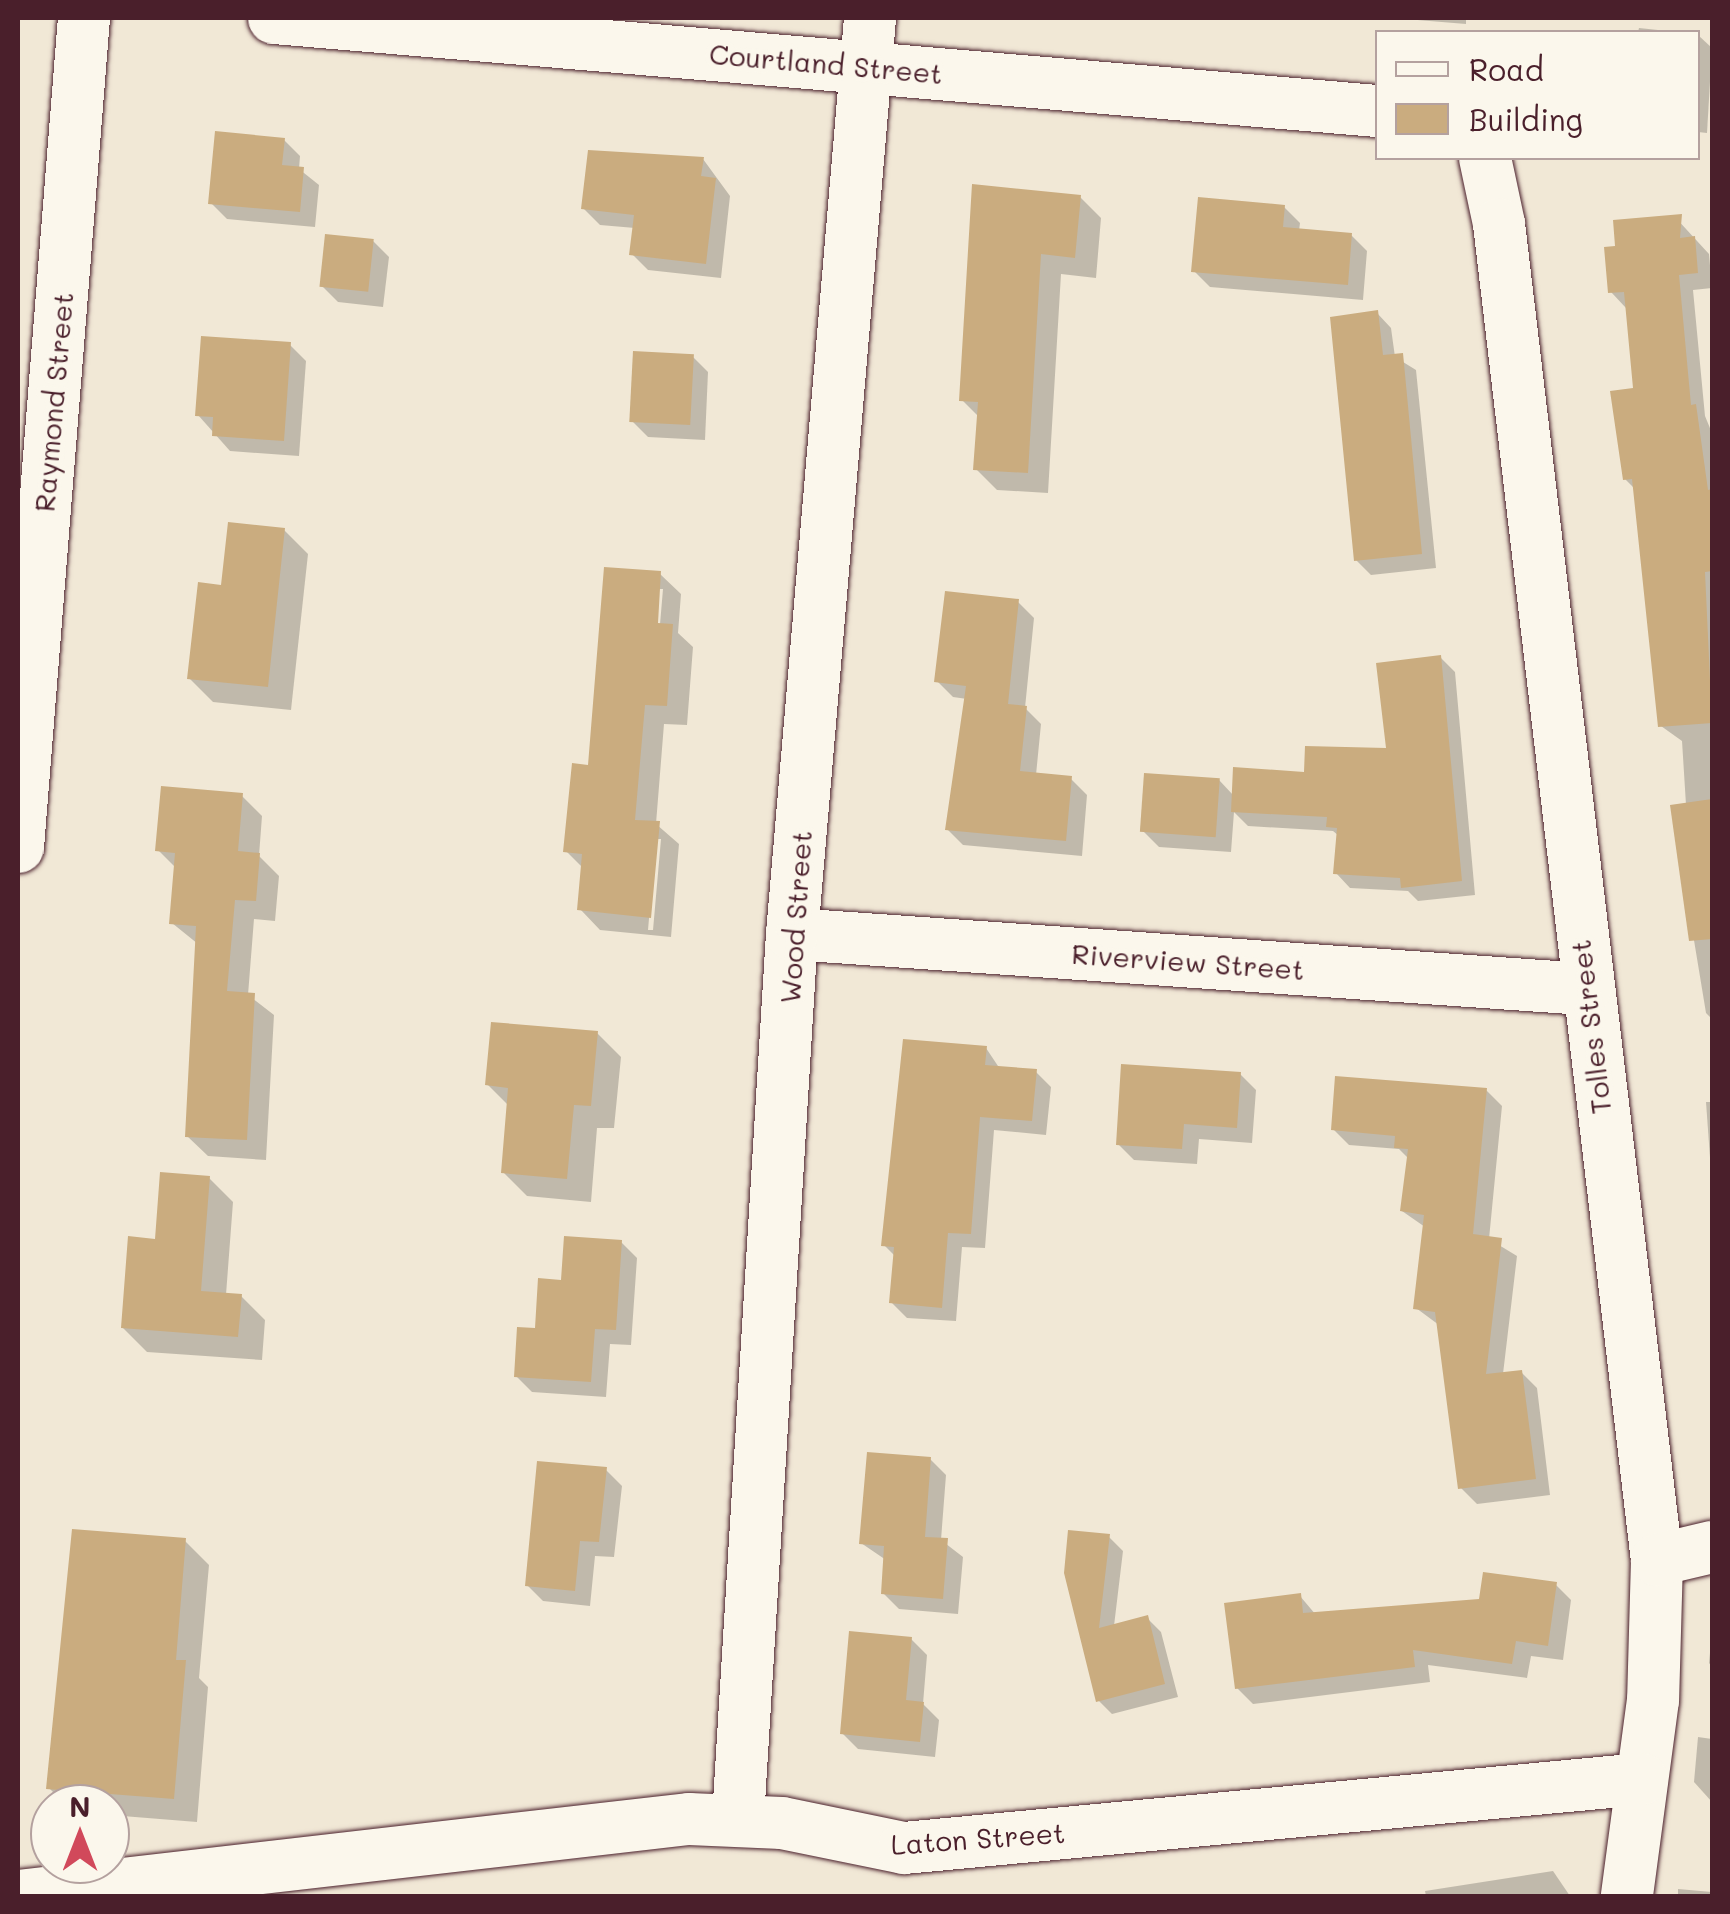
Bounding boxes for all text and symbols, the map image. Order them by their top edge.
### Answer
legend [1375,30,1700,160]
street label: Courtland Street [708,36,944,90]
text: Road [1469,49,1544,89]
text: Building [1469,99,1583,139]
street label: Raymond Street [27,291,79,513]
street label: Wood Street [772,829,818,1005]
street label: Riverview Street [1070,936,1306,986]
street label: Tolles Street [1563,938,1617,1116]
north arrow [30,1784,130,1884]
text: N [69,1788,91,1824]
street label: Laton Street [890,1815,1066,1861]

